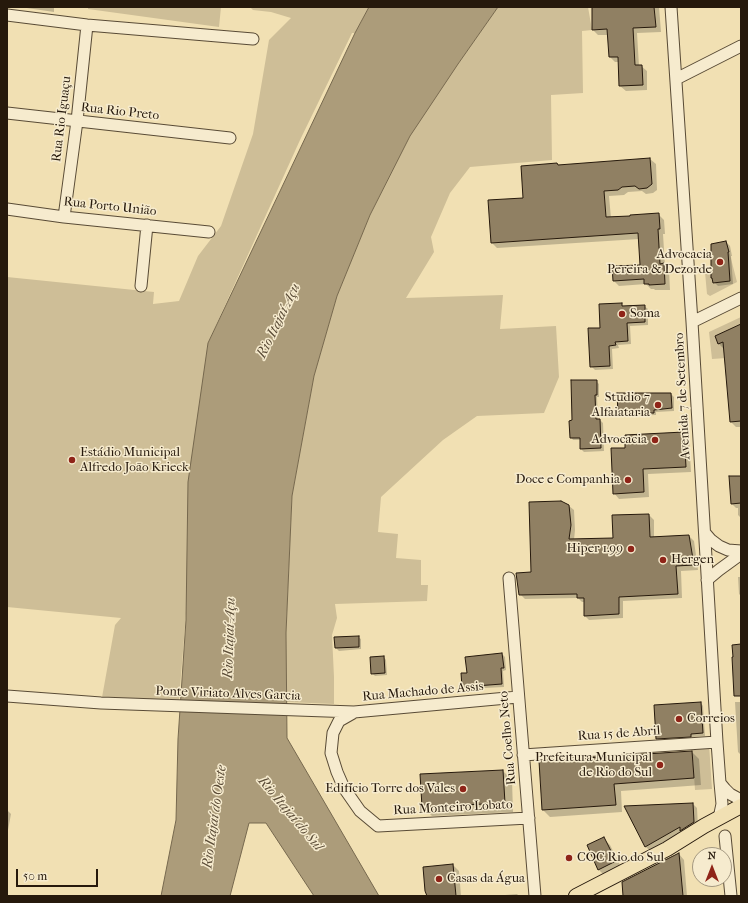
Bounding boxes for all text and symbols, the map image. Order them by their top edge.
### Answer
street label: Rua Rio Iguaçu [49,75,75,163]
street label: Rua Rio Preto [80,100,160,124]
street label: Rua Porto União [63,194,157,220]
place label: Advocacia Pereira & Dezorde [607,247,712,278]
marker: Advocacia Pereira & Dezorde [715,257,725,267]
water label: Rio Itajaí-Açu [254,281,304,361]
place label: Soma [630,306,660,322]
marker: Soma [617,309,627,319]
street label: Avenida 7 de Setembro [672,332,694,460]
place label: Studio 7 Alfaiataria [592,390,650,421]
marker: Studio 7 Alfaiataria [653,400,663,410]
place label: Advocacia [591,432,647,448]
marker: Advocacia [650,435,660,445]
place label: Estádio Municipal Alfredo João Krieck [80,445,189,476]
marker: Estádio Municipal Alfredo João Krieck [67,455,77,465]
place label: Doce e Companhia [515,472,620,488]
marker: Doce e Companhia [623,475,633,485]
place label: Hiper 1.99 [566,541,623,557]
marker: Hiper 1.99 [626,544,636,554]
place label: Hergen [671,552,714,568]
marker: Hergen [658,555,668,565]
water label: Rio Itajaí-Açu [220,597,240,679]
street label: Rua Machado de Assis [362,679,484,705]
street label: Ponte Viriato Alves Garcia [155,684,301,704]
street label: Rua Coelho Neto [496,690,520,786]
place label: Correios [687,711,735,727]
marker: Correios [674,714,684,724]
street label: Rua 15 de Abril [577,723,661,745]
place label: Prefeitura Municipal de Rio do Sul [535,750,652,781]
marker: Prefeitura Municipal de Rio do Sul [655,760,665,770]
water label: Rio Itajaí do Oeste [199,764,231,870]
water label: Rio Itajaí do Sul [254,773,326,855]
place label: Edifício Torre dos Vales [325,781,455,797]
marker: Edifício Torre dos Vales [458,784,468,794]
street label: Rua Monteiro Lobato [393,797,513,819]
north arrow [692,847,732,887]
text: N [708,849,716,862]
place label: COC Rio do Sul [577,850,664,866]
marker: COC Rio do Sul [564,853,574,863]
scale bar [18,861,100,887]
text: 50 m [23,869,47,883]
place label: Casas da Água [447,871,525,887]
marker: Casas da Água [434,874,444,884]

